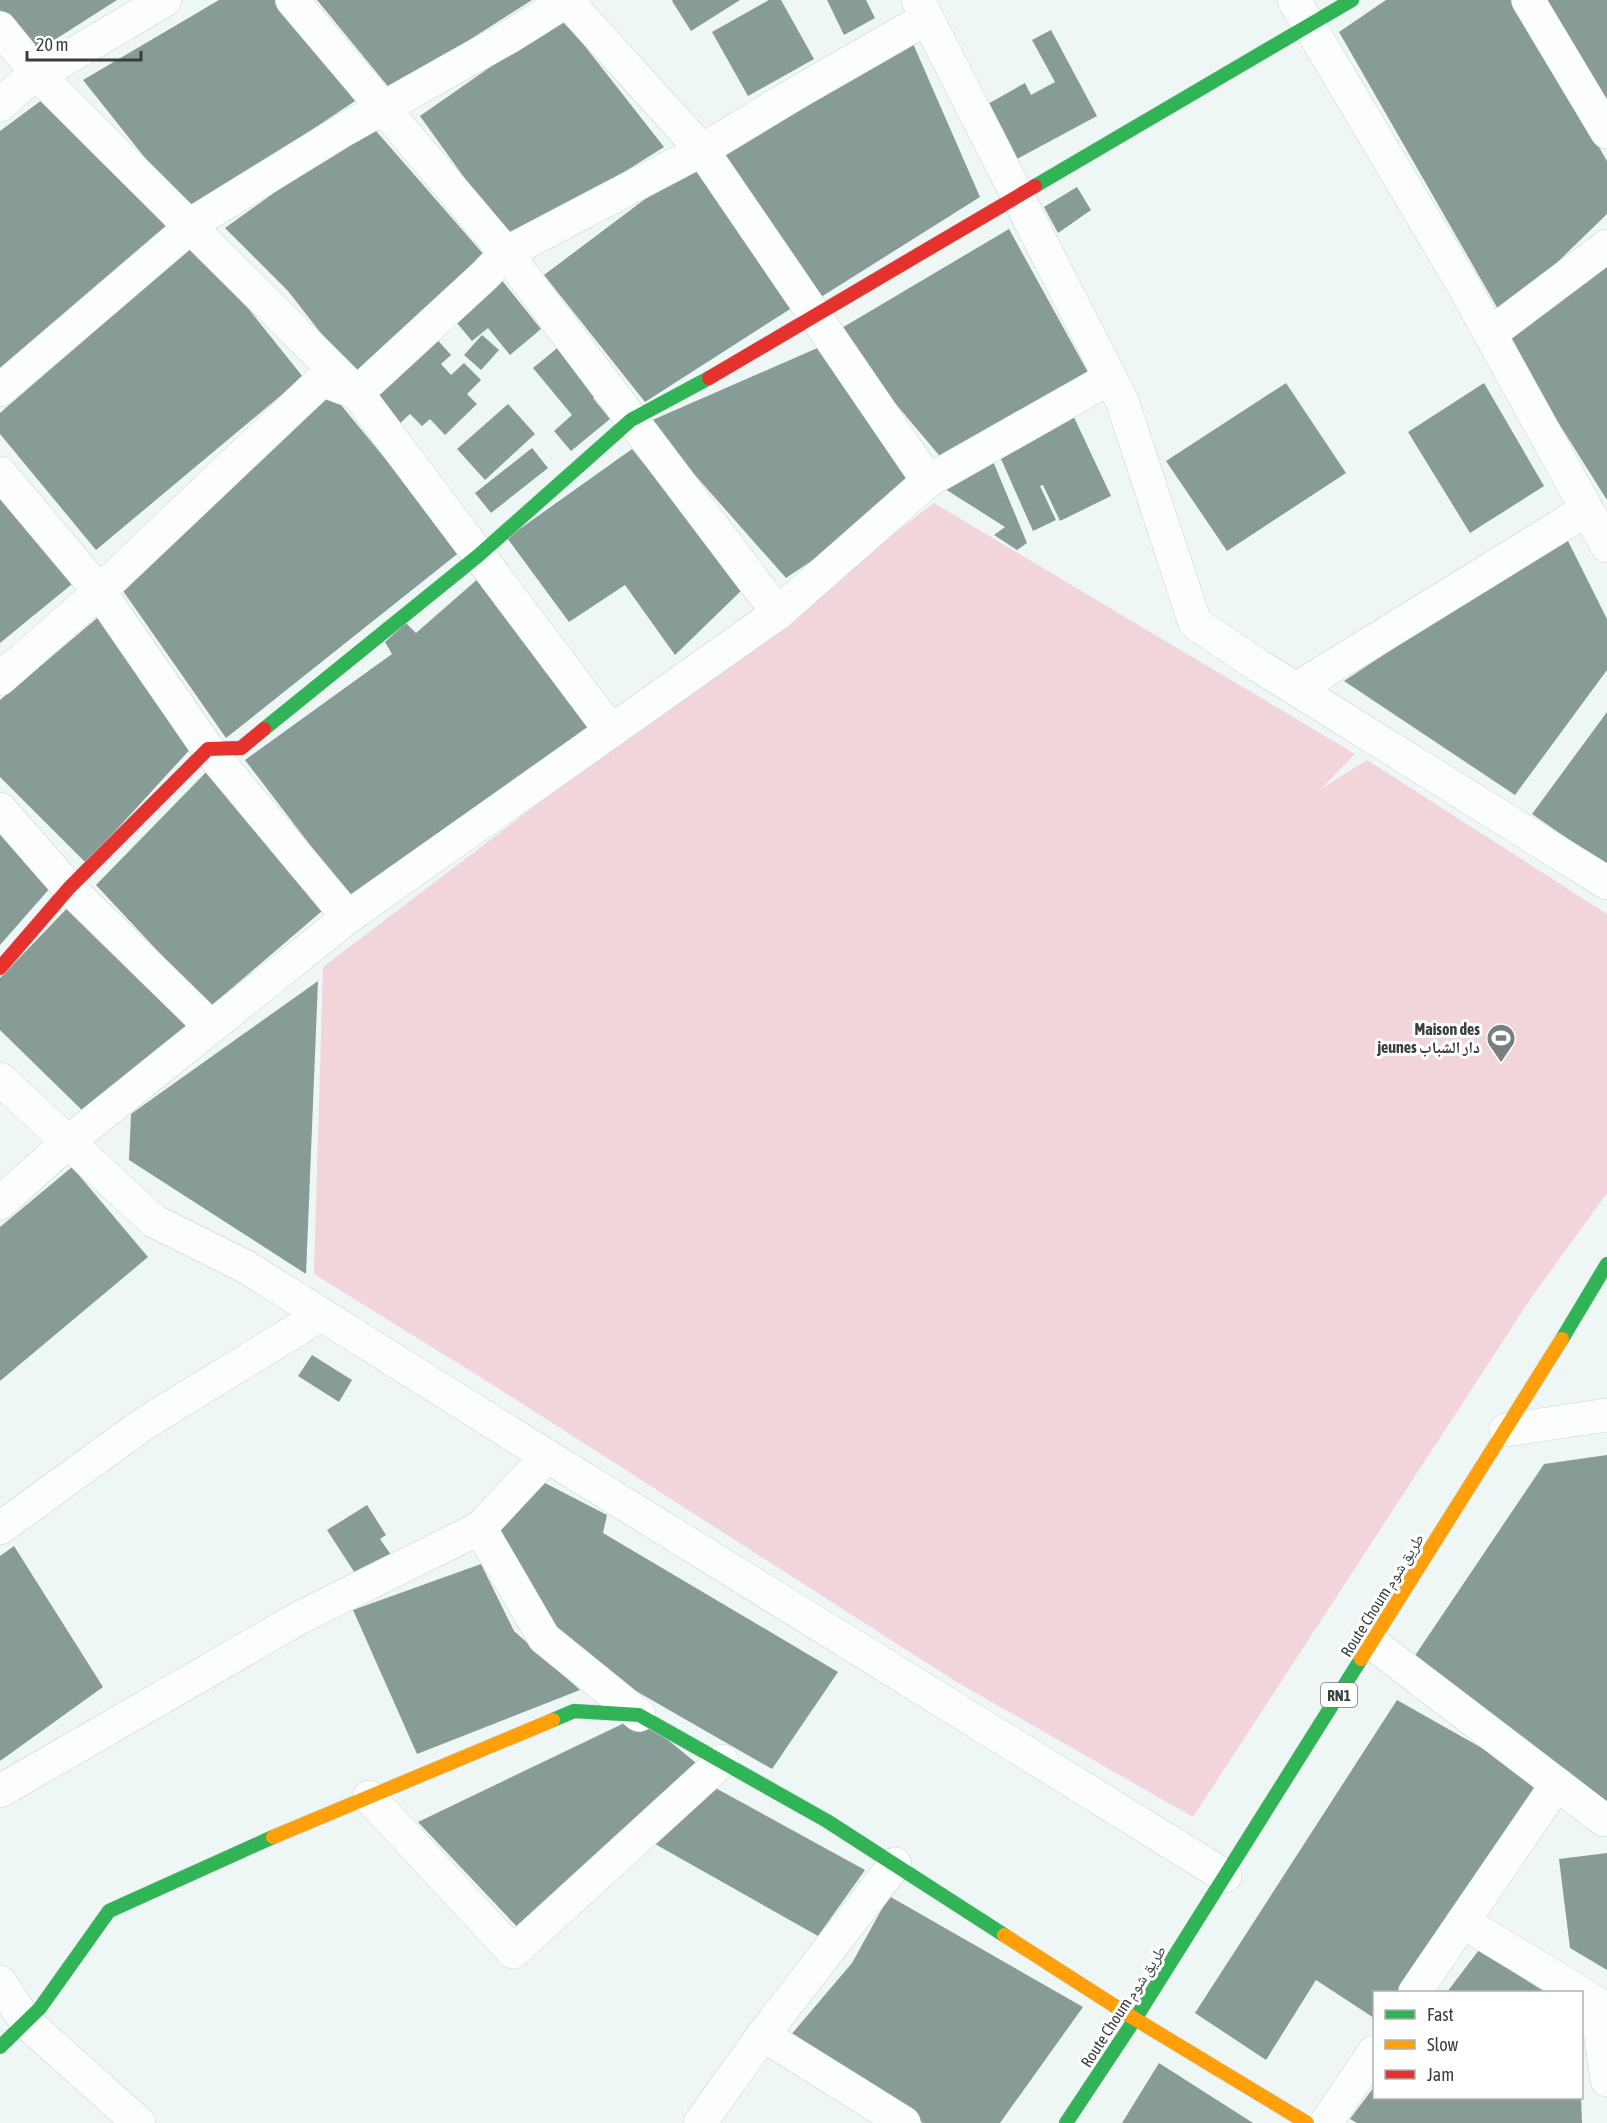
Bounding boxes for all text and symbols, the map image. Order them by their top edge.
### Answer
scale bar [27,24,141,62]
text: 20 m [36,34,68,55]
place label: Maison des jeunes دار الشباب [1376,1020,1480,1057]
sports icon: Maison des jeunes دار الشباب [1485,1022,1517,1064]
street label: Route Choum طريق شوم [1337,1530,1429,1661]
road number: RN1 [1321,1683,1357,1707]
street label: Route Choum طريق شوم [1077,1942,1171,2071]
legend [1373,1991,1583,2099]
text: Fast [1427,2004,1454,2025]
text: Slow [1427,2034,1458,2055]
text: Jam [1427,2064,1454,2085]

